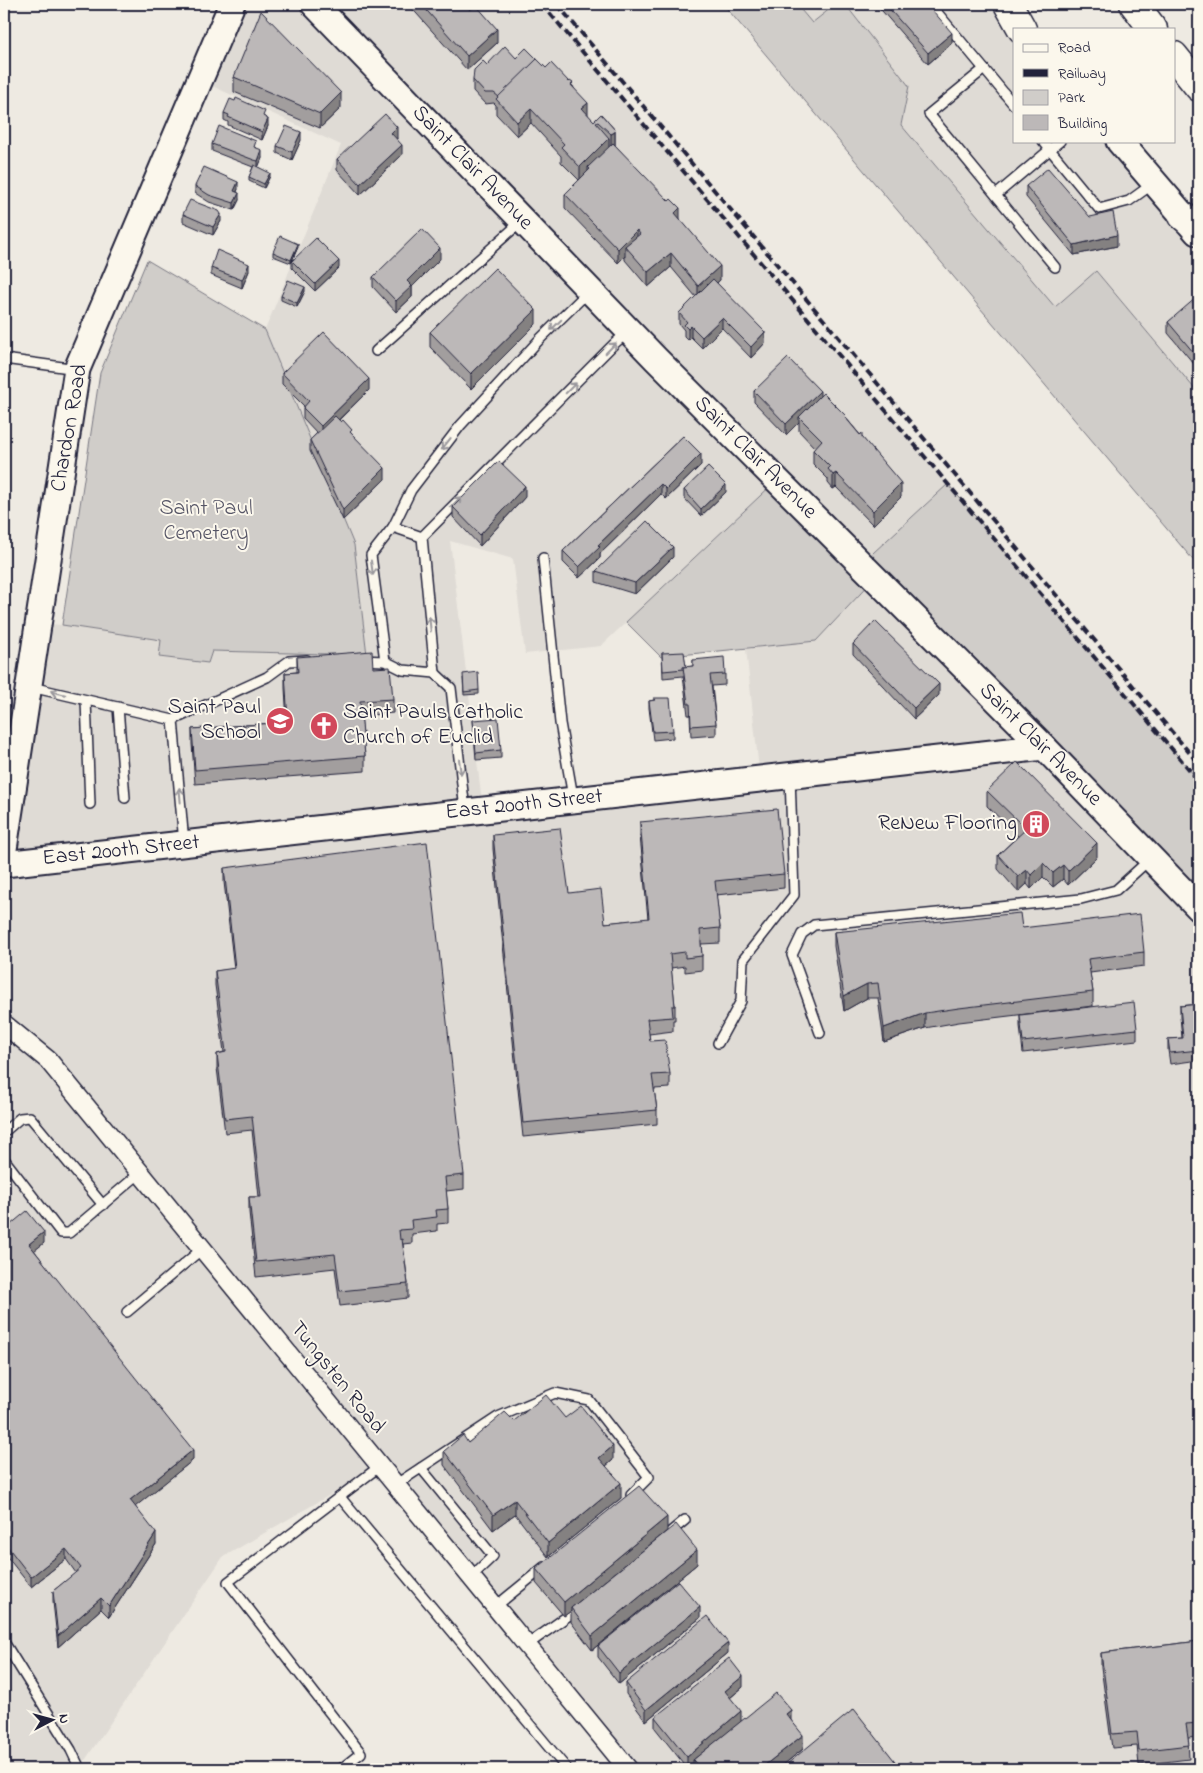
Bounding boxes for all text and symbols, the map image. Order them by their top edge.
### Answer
legend [1013,28,1176,142]
text: Road [1058,37,1091,59]
text: Railway [1058,63,1106,86]
text: Park [1058,87,1086,109]
street label: Saint Clair Avenue [404,98,540,238]
text: Building [1057,113,1107,136]
one-way arrow [549,319,562,331]
one-way arrow [604,342,616,354]
street label: Chardon Road [43,362,97,494]
one-way arrow [565,382,577,394]
street label: Saint Clair Avenue [686,389,824,527]
one-way arrow [440,437,451,450]
park label: Saint Paul Cemetery [159,493,253,551]
one-way arrow [449,496,462,508]
one-way arrow [368,560,378,576]
one-way arrow [425,617,435,633]
street label: Saint Clair Avenue [971,676,1109,814]
one-way arrow [50,688,66,697]
place label: Saint Paul School [168,692,261,749]
place label: Saint Pauls Catholic Church of Euclid [343,697,523,754]
school or university icon: Saint Paul School [265,706,295,736]
church icon: Saint Pauls Catholic Church of Euclid [309,711,339,741]
one-way arrow [455,759,465,775]
street label: East 200th Street [444,781,605,829]
one-way arrow [175,787,185,803]
place label: ReNew Flooring [878,808,1017,841]
building icon: ReNew Flooring [1021,809,1051,839]
street label: East 200th Street [41,827,202,875]
street label: Tungsten Road [281,1315,393,1442]
north arrow [28,1696,78,1746]
text: N [53,1713,74,1725]

